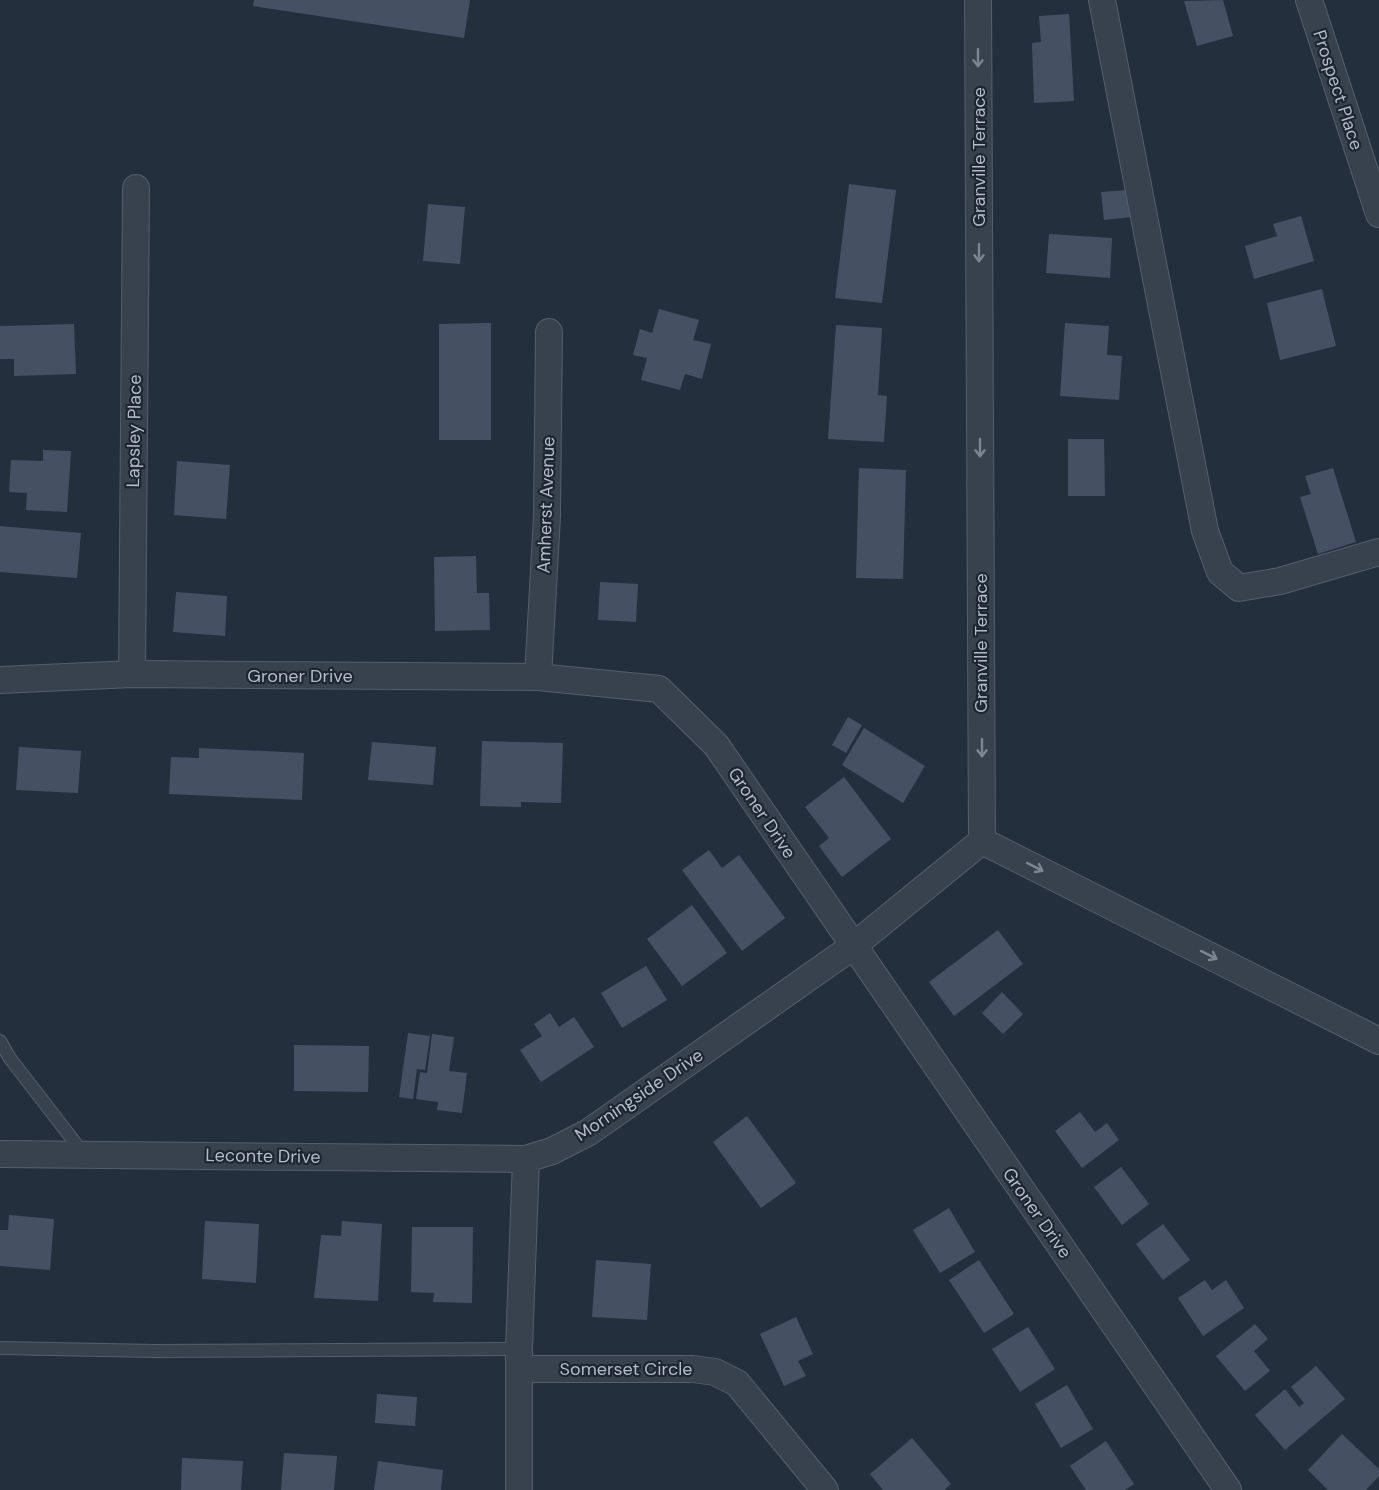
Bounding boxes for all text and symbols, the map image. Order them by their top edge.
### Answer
street label: Prospect Place [1307,27,1369,153]
one-way arrow [972,48,984,68]
street label: Granville Terrace [967,87,991,227]
one-way arrow [973,243,985,263]
street label: Lapsley Place [121,374,147,488]
street label: Amherst Avenue [532,436,560,574]
one-way arrow [974,438,986,458]
street label: Granville Terrace [969,573,993,713]
street label: Groner Drive [247,664,353,688]
one-way arrow [976,738,988,758]
street label: Groner Drive [723,763,801,863]
one-way arrow [1025,862,1043,874]
one-way arrow [1199,950,1217,961]
street label: Morningside Drive [570,1043,708,1147]
street label: Leconte Drive [205,1143,321,1169]
street label: Groner Drive [997,1163,1077,1263]
street label: Somerset Circle [560,1357,692,1381]

